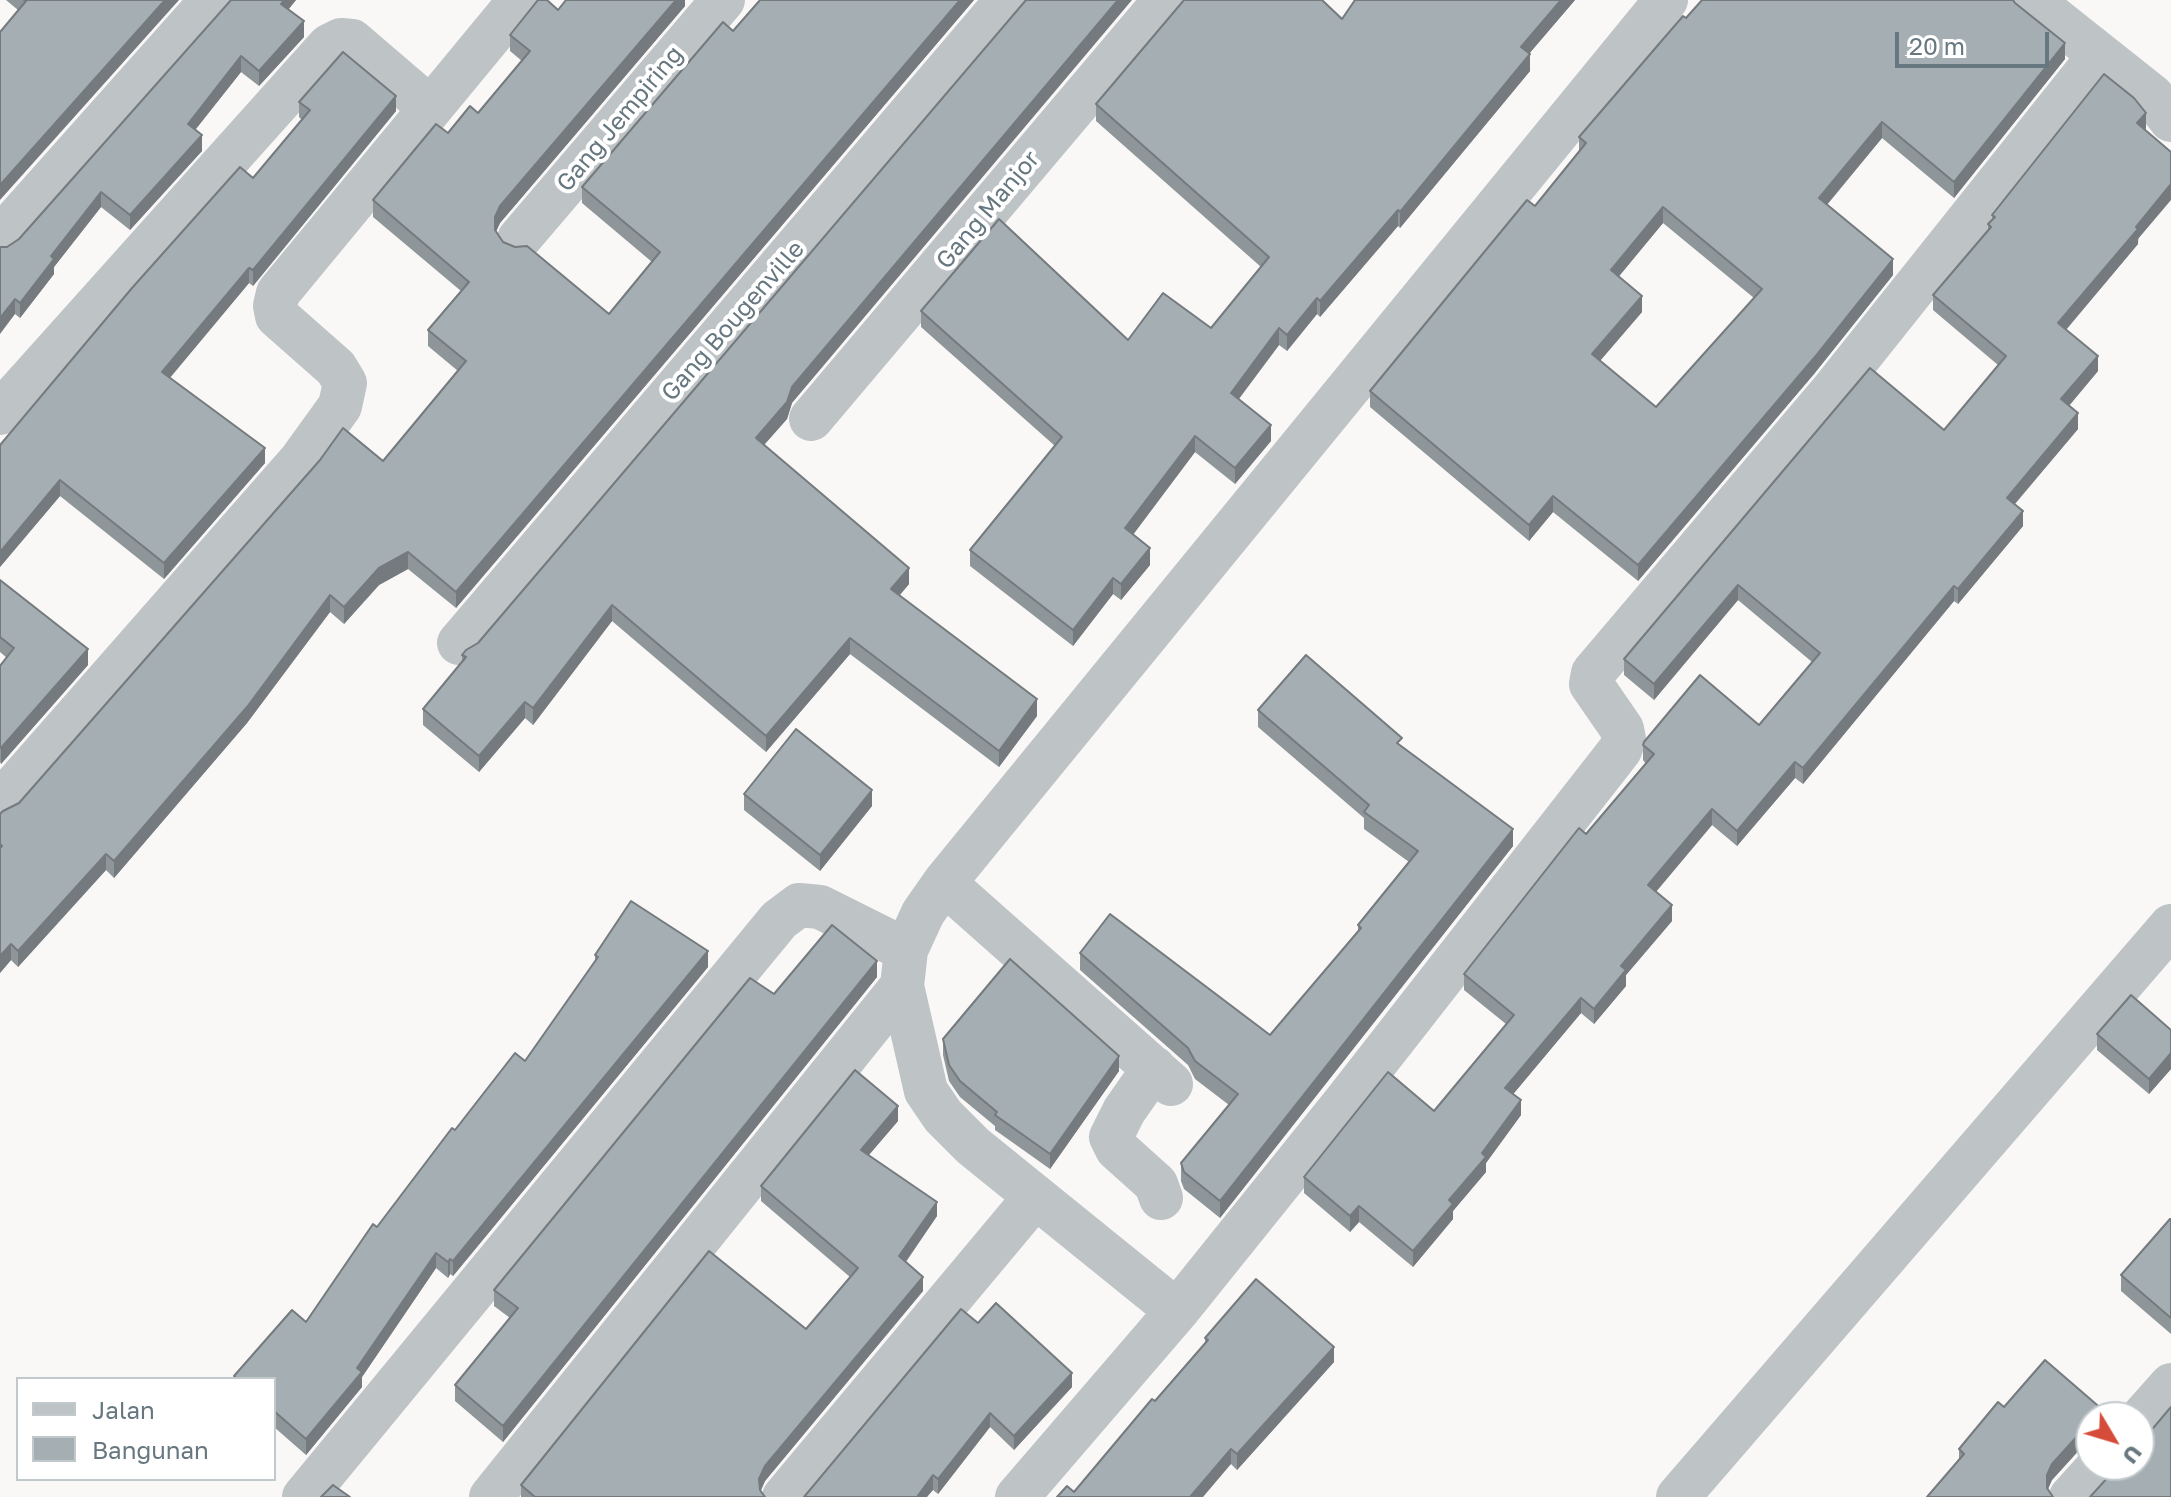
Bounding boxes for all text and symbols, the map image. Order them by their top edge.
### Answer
scale bar [1899,16,2053,66]
text: 20 m [1909,31,1965,60]
street label: Gang Jempiring [551,40,689,198]
street label: Gang Manjor [930,145,1046,275]
street label: Gang Bougenville [656,235,810,407]
legend [16,1377,276,1481]
text: Jalan [92,1395,155,1424]
north arrow [2075,1401,2155,1481]
text: Bangunan [92,1435,209,1464]
text: U [2117,1440,2148,1469]

